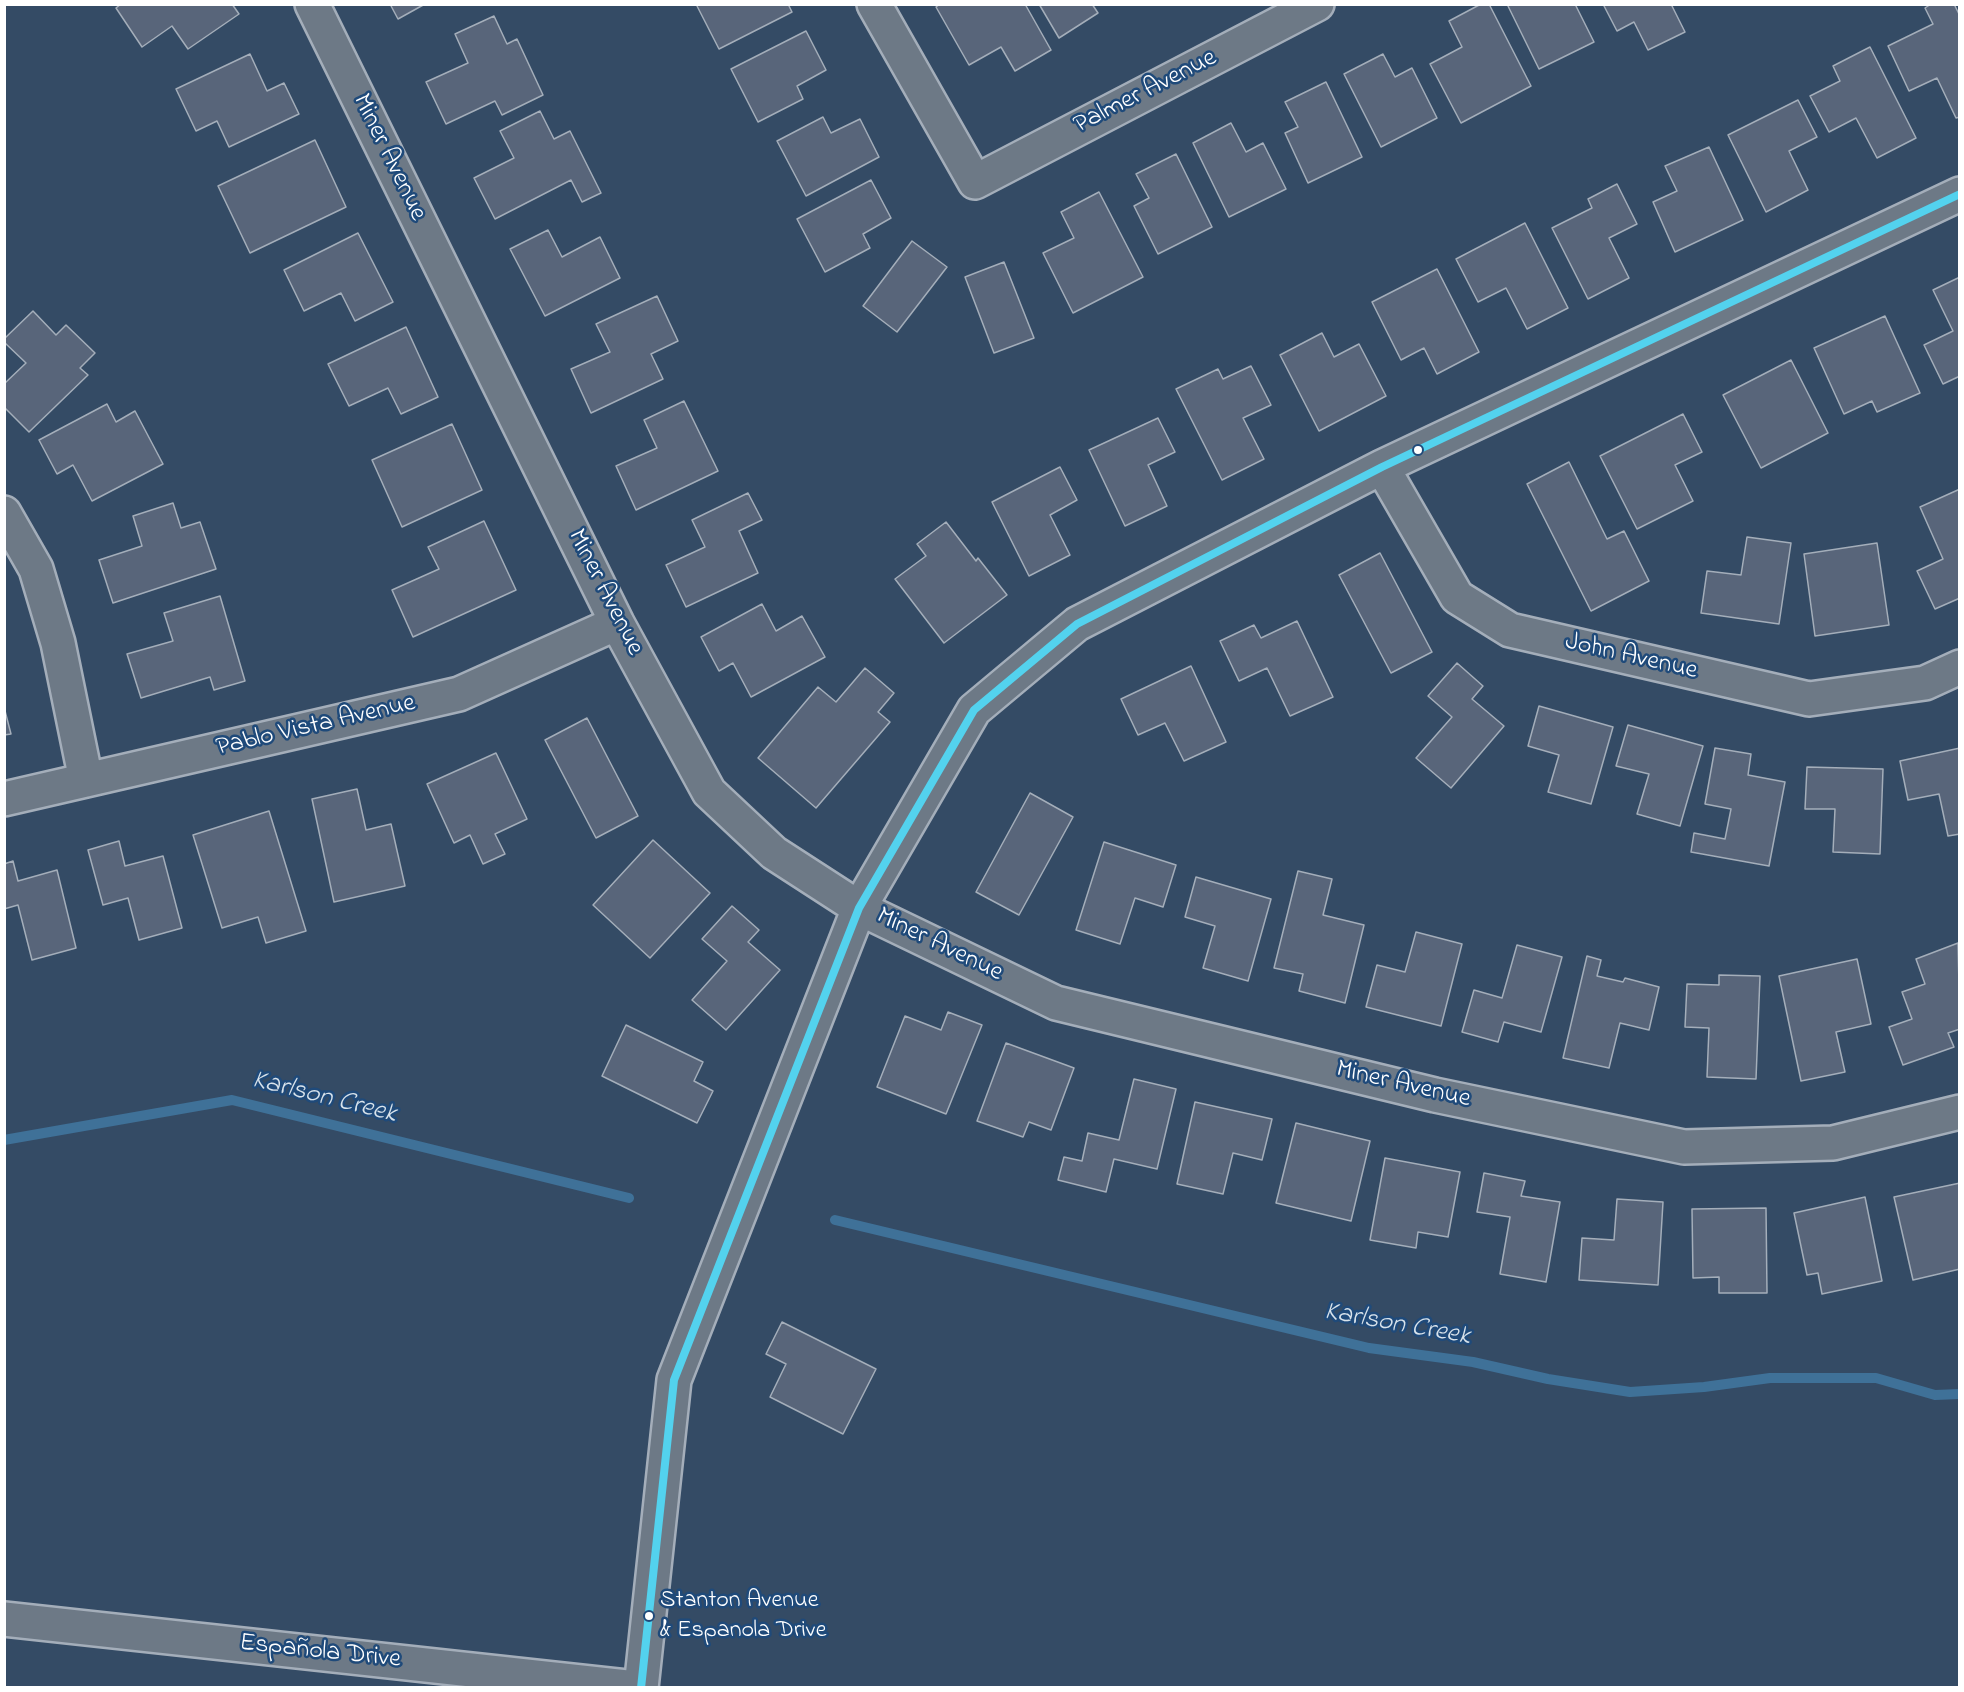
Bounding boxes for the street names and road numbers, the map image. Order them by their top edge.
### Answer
street label: Palmer Avenue [1069,44,1223,142]
street label: Miner Avenue [344,89,432,227]
street label: Miner Avenue [559,525,649,661]
street label: John Avenue [1562,628,1700,688]
street label: Pablo Vista Avenue [213,689,419,765]
street label: Miner Avenue [870,902,1008,990]
street label: Miner Avenue [1333,1055,1473,1117]
street label: Española Drive [238,1629,402,1677]

